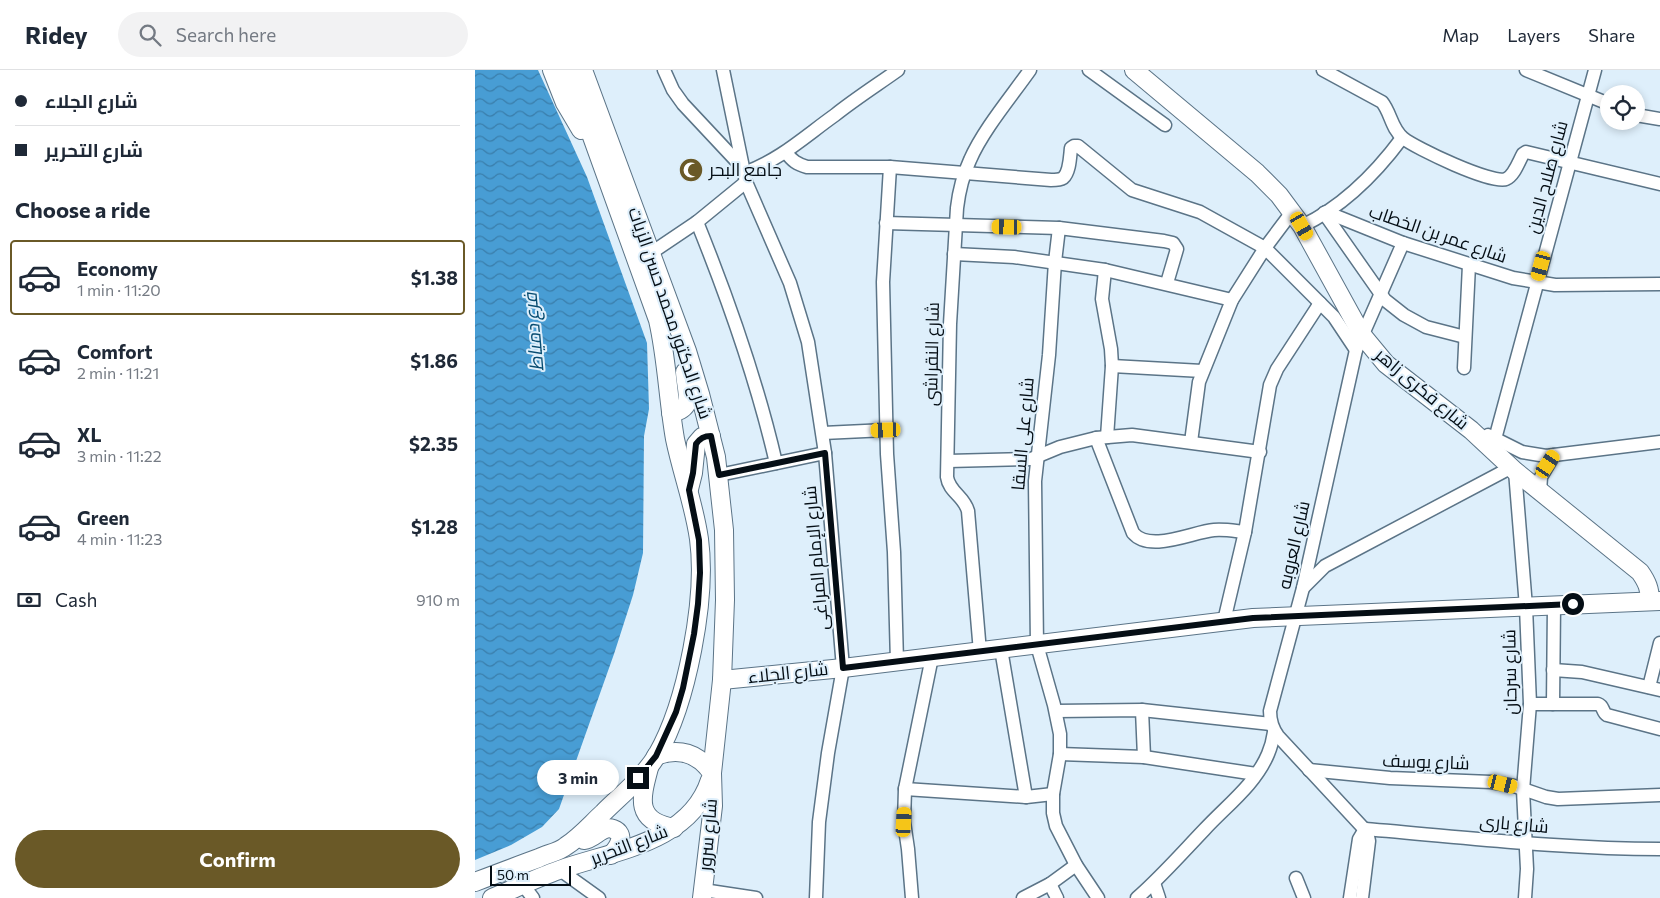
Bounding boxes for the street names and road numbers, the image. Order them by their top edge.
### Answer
street label: شارع صلاح الدين [1520,118,1574,236]
street label: شارع عمر بن الخطاب [1366,199,1510,269]
street label: شارع الدكتور محمد حسن الزيات [622,204,718,422]
street label: شارع النقراشى [919,302,945,406]
street label: شارع فكرى زاهر [1369,342,1474,435]
street label: شارع على السقا [1006,376,1040,492]
street label: شارع الإمام المراغى [798,485,834,631]
street label: شارع العروبه [1272,498,1316,592]
street label: شارع سرحان [1497,629,1523,715]
street label: شارع الجلاء [747,657,829,689]
street label: شارع يوسف [1382,748,1470,776]
street label: شارع سرور [693,798,723,873]
street label: شارع بارى [1478,809,1550,839]
street label: شارع التحرير [586,819,671,871]

